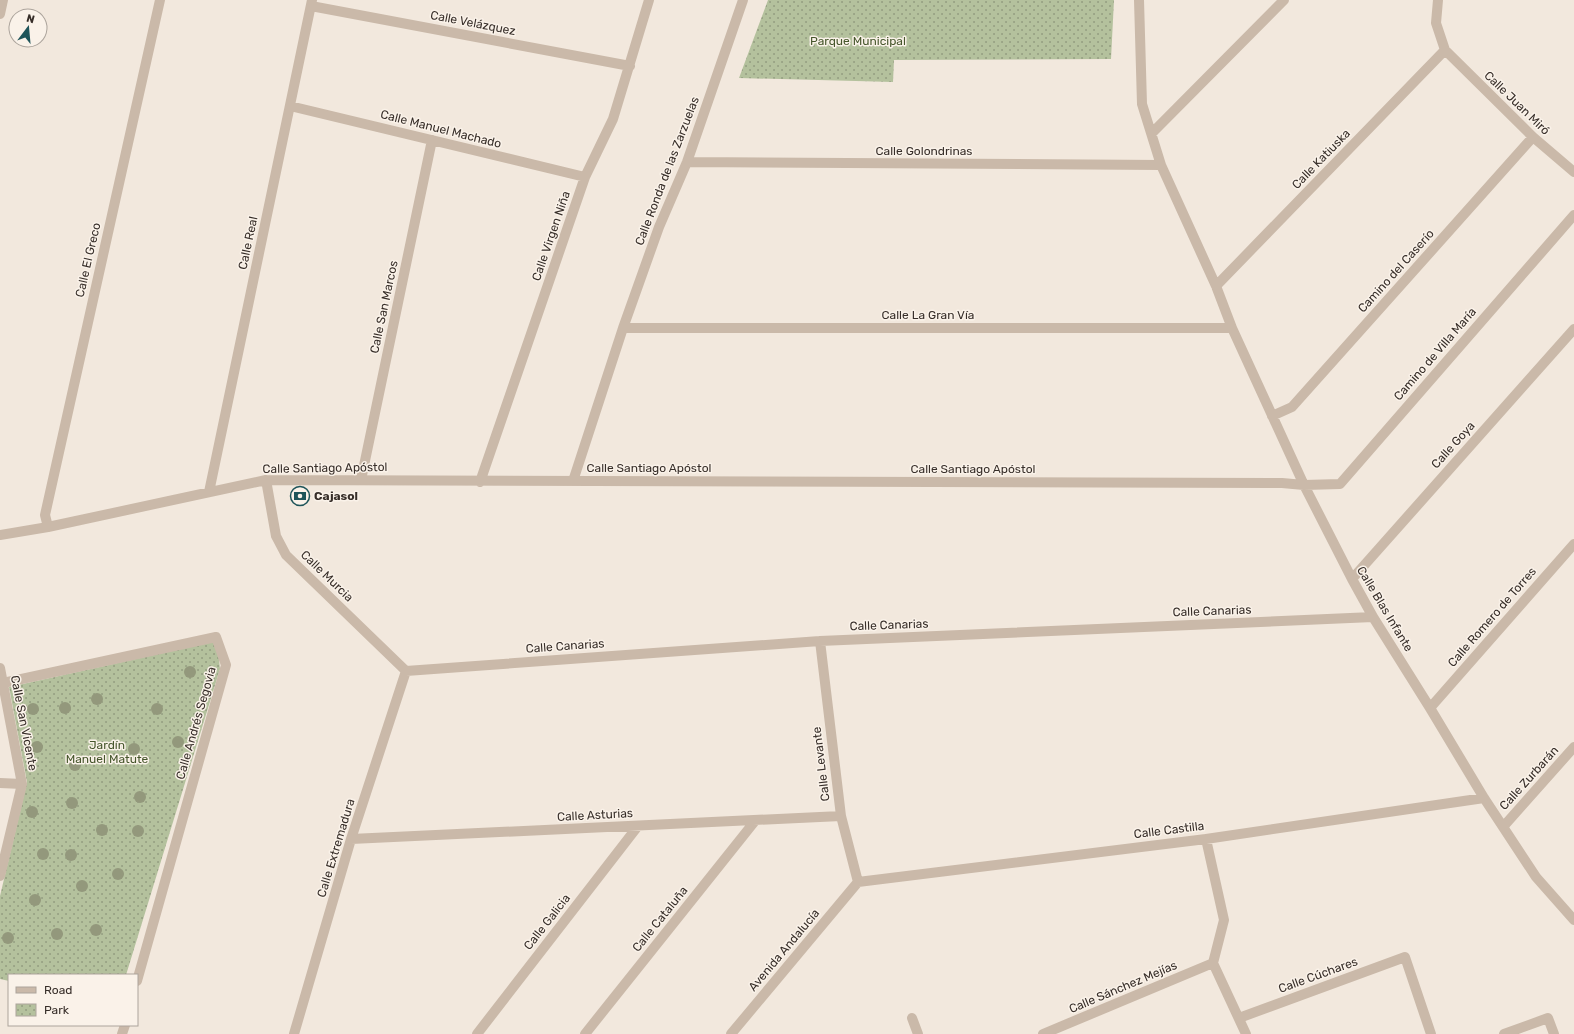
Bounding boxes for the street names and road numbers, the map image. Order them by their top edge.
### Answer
street label: Calle Velázquez [429,8,517,38]
street label: Calle Juan Miró [1481,68,1553,138]
street label: Calle Ronda de las Zarzuelas [632,95,702,247]
street label: Calle Manuel Machado [379,107,503,151]
street label: Calle Katiuska [1289,126,1353,192]
street label: Calle Golondrinas [876,144,972,158]
street label: Calle Virgen Niña [529,189,573,283]
street label: Calle Real [236,215,260,271]
street label: Calle El Greco [73,221,103,299]
street label: Camino del Caserío [1355,227,1437,315]
street label: Calle San Marcos [367,259,401,355]
street label: Camino de Villa María [1391,305,1479,403]
street label: Calle La Gran Vía [882,308,974,322]
street label: Calle Goya [1428,419,1478,471]
street label: Calle Santiago Apóstol [262,460,388,476]
street label: Calle Santiago Apóstol [587,461,712,475]
street label: Calle Santiago Apóstol [911,462,1036,476]
street label: Calle Murcia [298,548,356,604]
street label: Calle Blas Infante [1354,564,1416,654]
street label: Calle Romero de Torres [1445,564,1539,670]
street label: Calle Canarias [1172,603,1252,619]
street label: Calle Canarias [849,617,929,633]
street label: Calle Canarias [525,636,605,656]
street label: Calle Andrés Segovia [173,665,219,781]
street label: Calle San Vicente [8,674,40,772]
street label: Calle Levante [809,726,833,802]
street label: Calle Zurbarán [1497,743,1561,813]
street label: Calle Extremadura [314,797,358,899]
street label: Calle Asturias [557,806,633,824]
street label: Calle Castilla [1133,819,1205,841]
street label: Calle Cataluña [629,883,691,955]
street label: Calle Galicia [521,891,573,953]
street label: Avenida Andalucía [746,906,822,994]
street label: Calle Cúchares [1277,954,1359,996]
street label: Calle Sánchez Mejías [1067,958,1179,1016]

